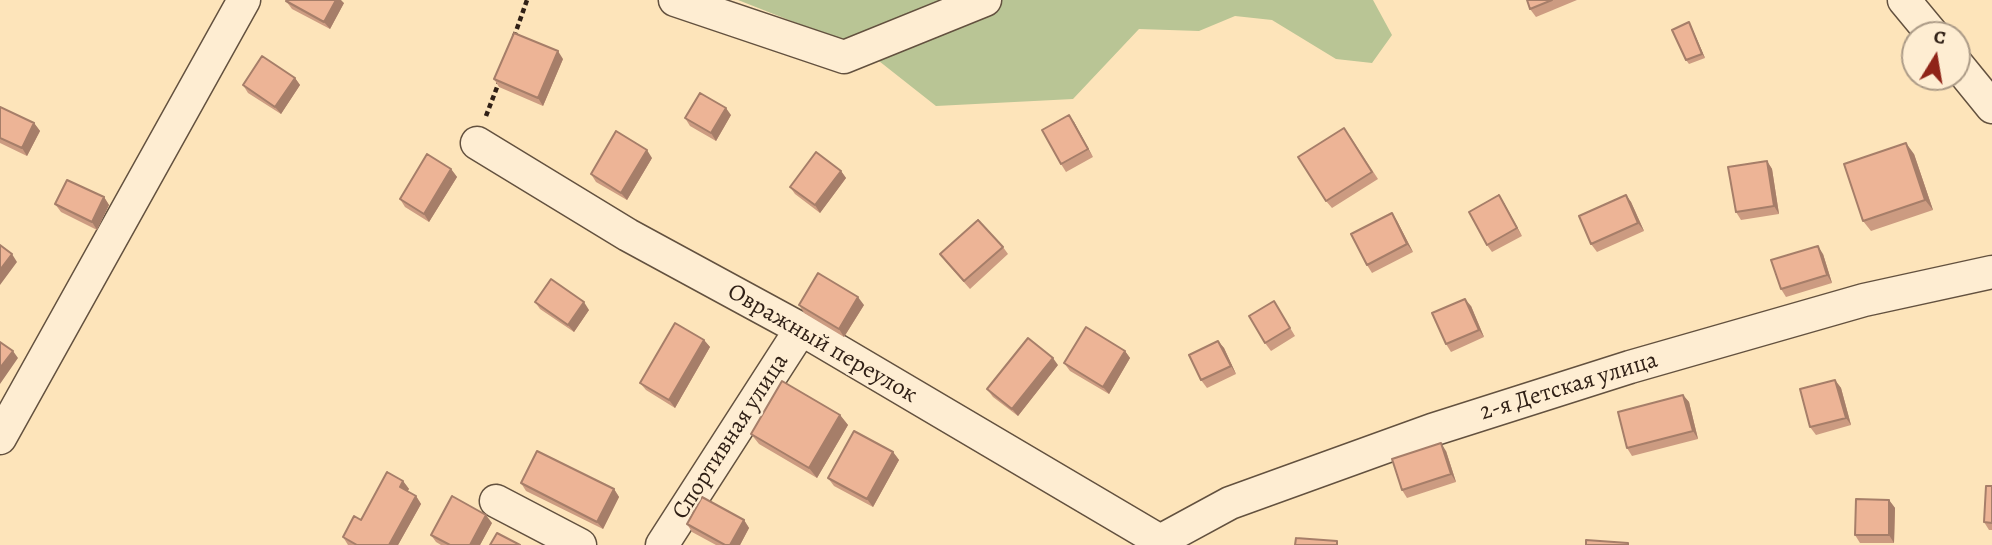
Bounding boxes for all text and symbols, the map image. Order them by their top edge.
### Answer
north arrow [1901,21,1971,91]
text: С [1931,23,1948,51]
street label: Овражный переулок [722,278,922,410]
street label: 2-я Детская улица [1477,346,1661,428]
street label: Спортивная улица [667,349,795,525]

